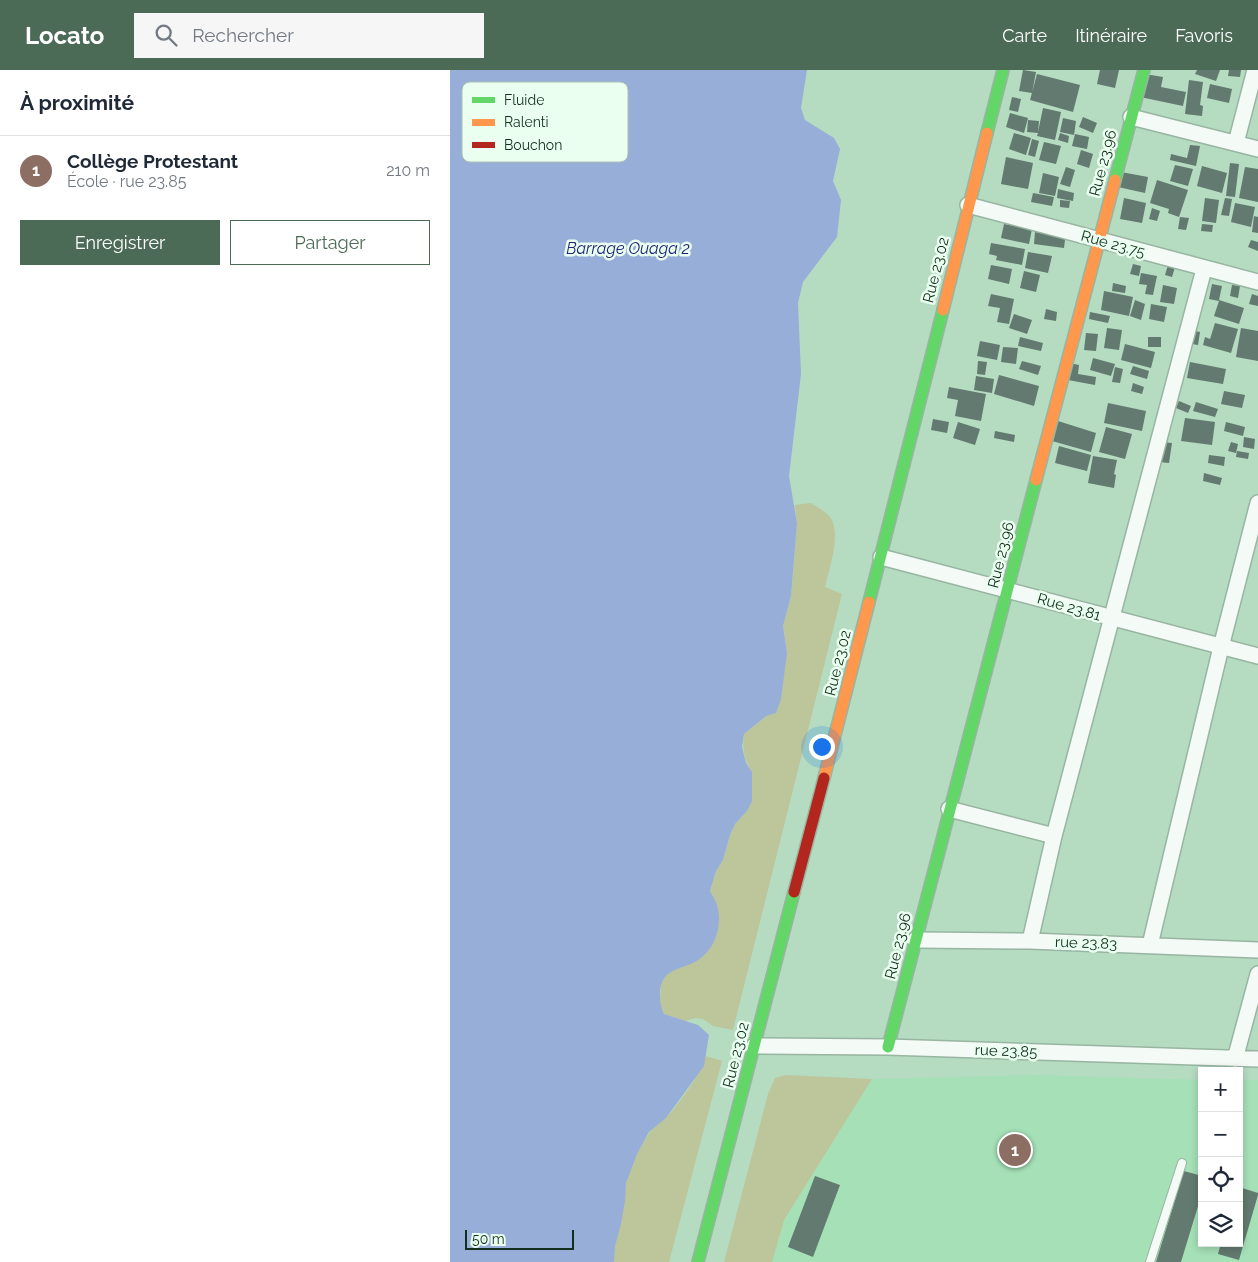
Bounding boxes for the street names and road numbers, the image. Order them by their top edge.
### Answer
street label: Rue 23.96 [1086,128,1120,198]
street label: Rue 23.75 [1079,227,1147,261]
street label: Rue 23.02 [919,235,953,305]
street label: Rue 23.96 [984,520,1018,590]
street label: Rue 23.81 [1035,589,1103,625]
street label: Rue 23.02 [821,628,855,698]
street label: Rue 23.96 [881,911,915,981]
street label: rue 23.83 [1055,933,1117,953]
street label: Rue 23.02 [719,1020,753,1090]
street label: rue 23.85 [974,1041,1038,1061]

